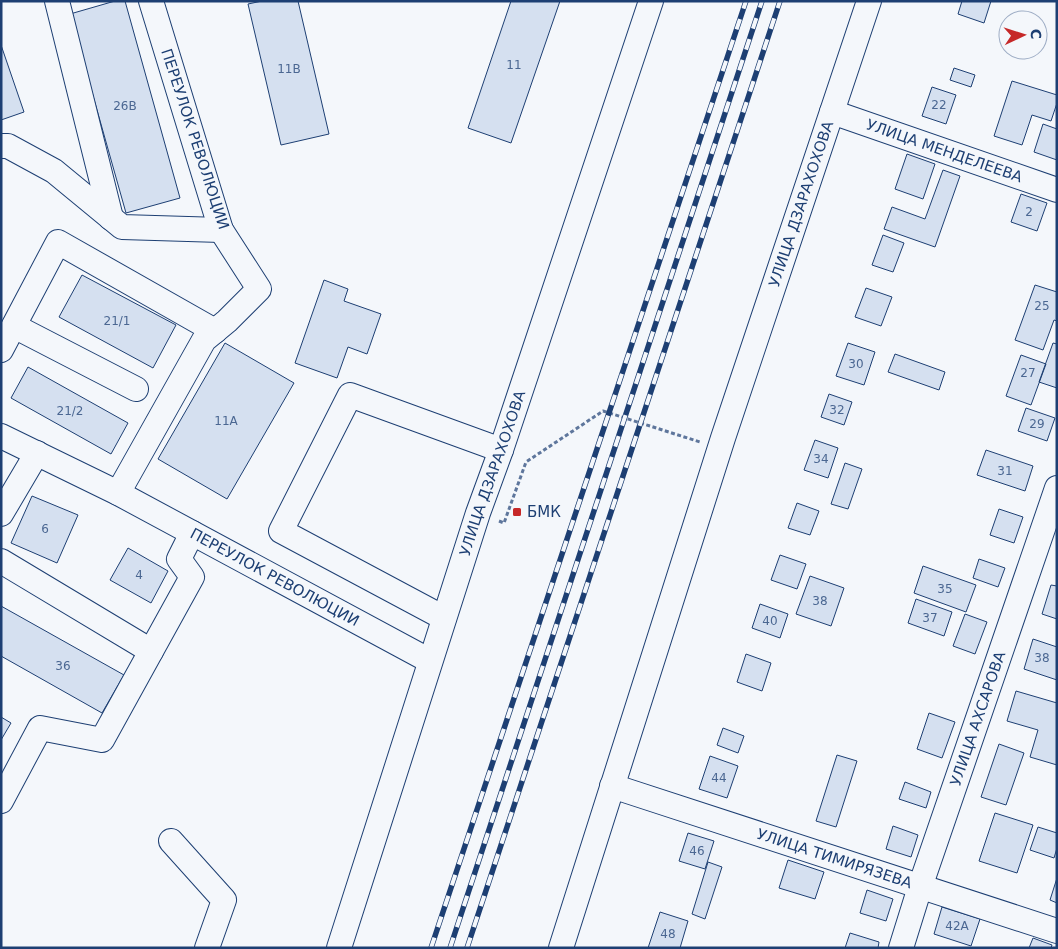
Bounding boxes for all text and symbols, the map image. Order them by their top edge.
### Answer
north arrow [998,10,1048,60]
text: С [1028,28,1044,40]
street label: ПЕРЕУЛОК РЕВОЛЮЦИИ [157,46,233,232]
house number: 11 [506,58,522,72]
house number: 11В [277,62,301,76]
house number: 22 [931,98,947,112]
house number: 26В [113,99,137,113]
street label: УЛИЦА МЕНДЕЛЕЕВА [864,116,1026,187]
street label: УЛИЦА ДЗАРАХОХОВА [765,118,838,289]
house number: 2 [1025,205,1033,219]
house number: 25 [1034,299,1050,313]
house number: 21/1 [104,314,130,328]
house number: 30 [848,357,864,371]
house number: 27 [1020,366,1036,380]
street label: УЛИЦА ДЗАРАХОХОВА [456,387,530,558]
house number: 32 [829,403,845,417]
house number: 21/2 [57,404,83,418]
house number: 11А [214,414,239,428]
house number: 29 [1029,417,1045,431]
house number: 34 [813,452,829,466]
house number: 31 [997,464,1013,478]
place label: БМК [527,503,561,521]
marker: БМК [511,506,523,518]
house number: 6 [41,522,49,536]
street label: ПЕРЕУЛОК РЕВОЛЮЦИИ [187,525,362,630]
house number: 4 [135,568,143,582]
house number: 35 [937,582,953,596]
house number: 38 [812,594,828,608]
house number: 37 [922,611,938,625]
house number: 40 [762,614,778,628]
street label: УЛИЦА АХСАРОВА [946,648,1009,788]
house number: 38 [1034,651,1050,665]
house number: 36 [55,659,71,673]
house number: 44 [711,771,727,785]
street label: УЛИЦА ТИМИРЯЗЕВА [755,825,915,892]
house number: 46 [689,844,705,858]
house number: 42А [945,919,970,933]
house number: 48 [660,927,676,941]

